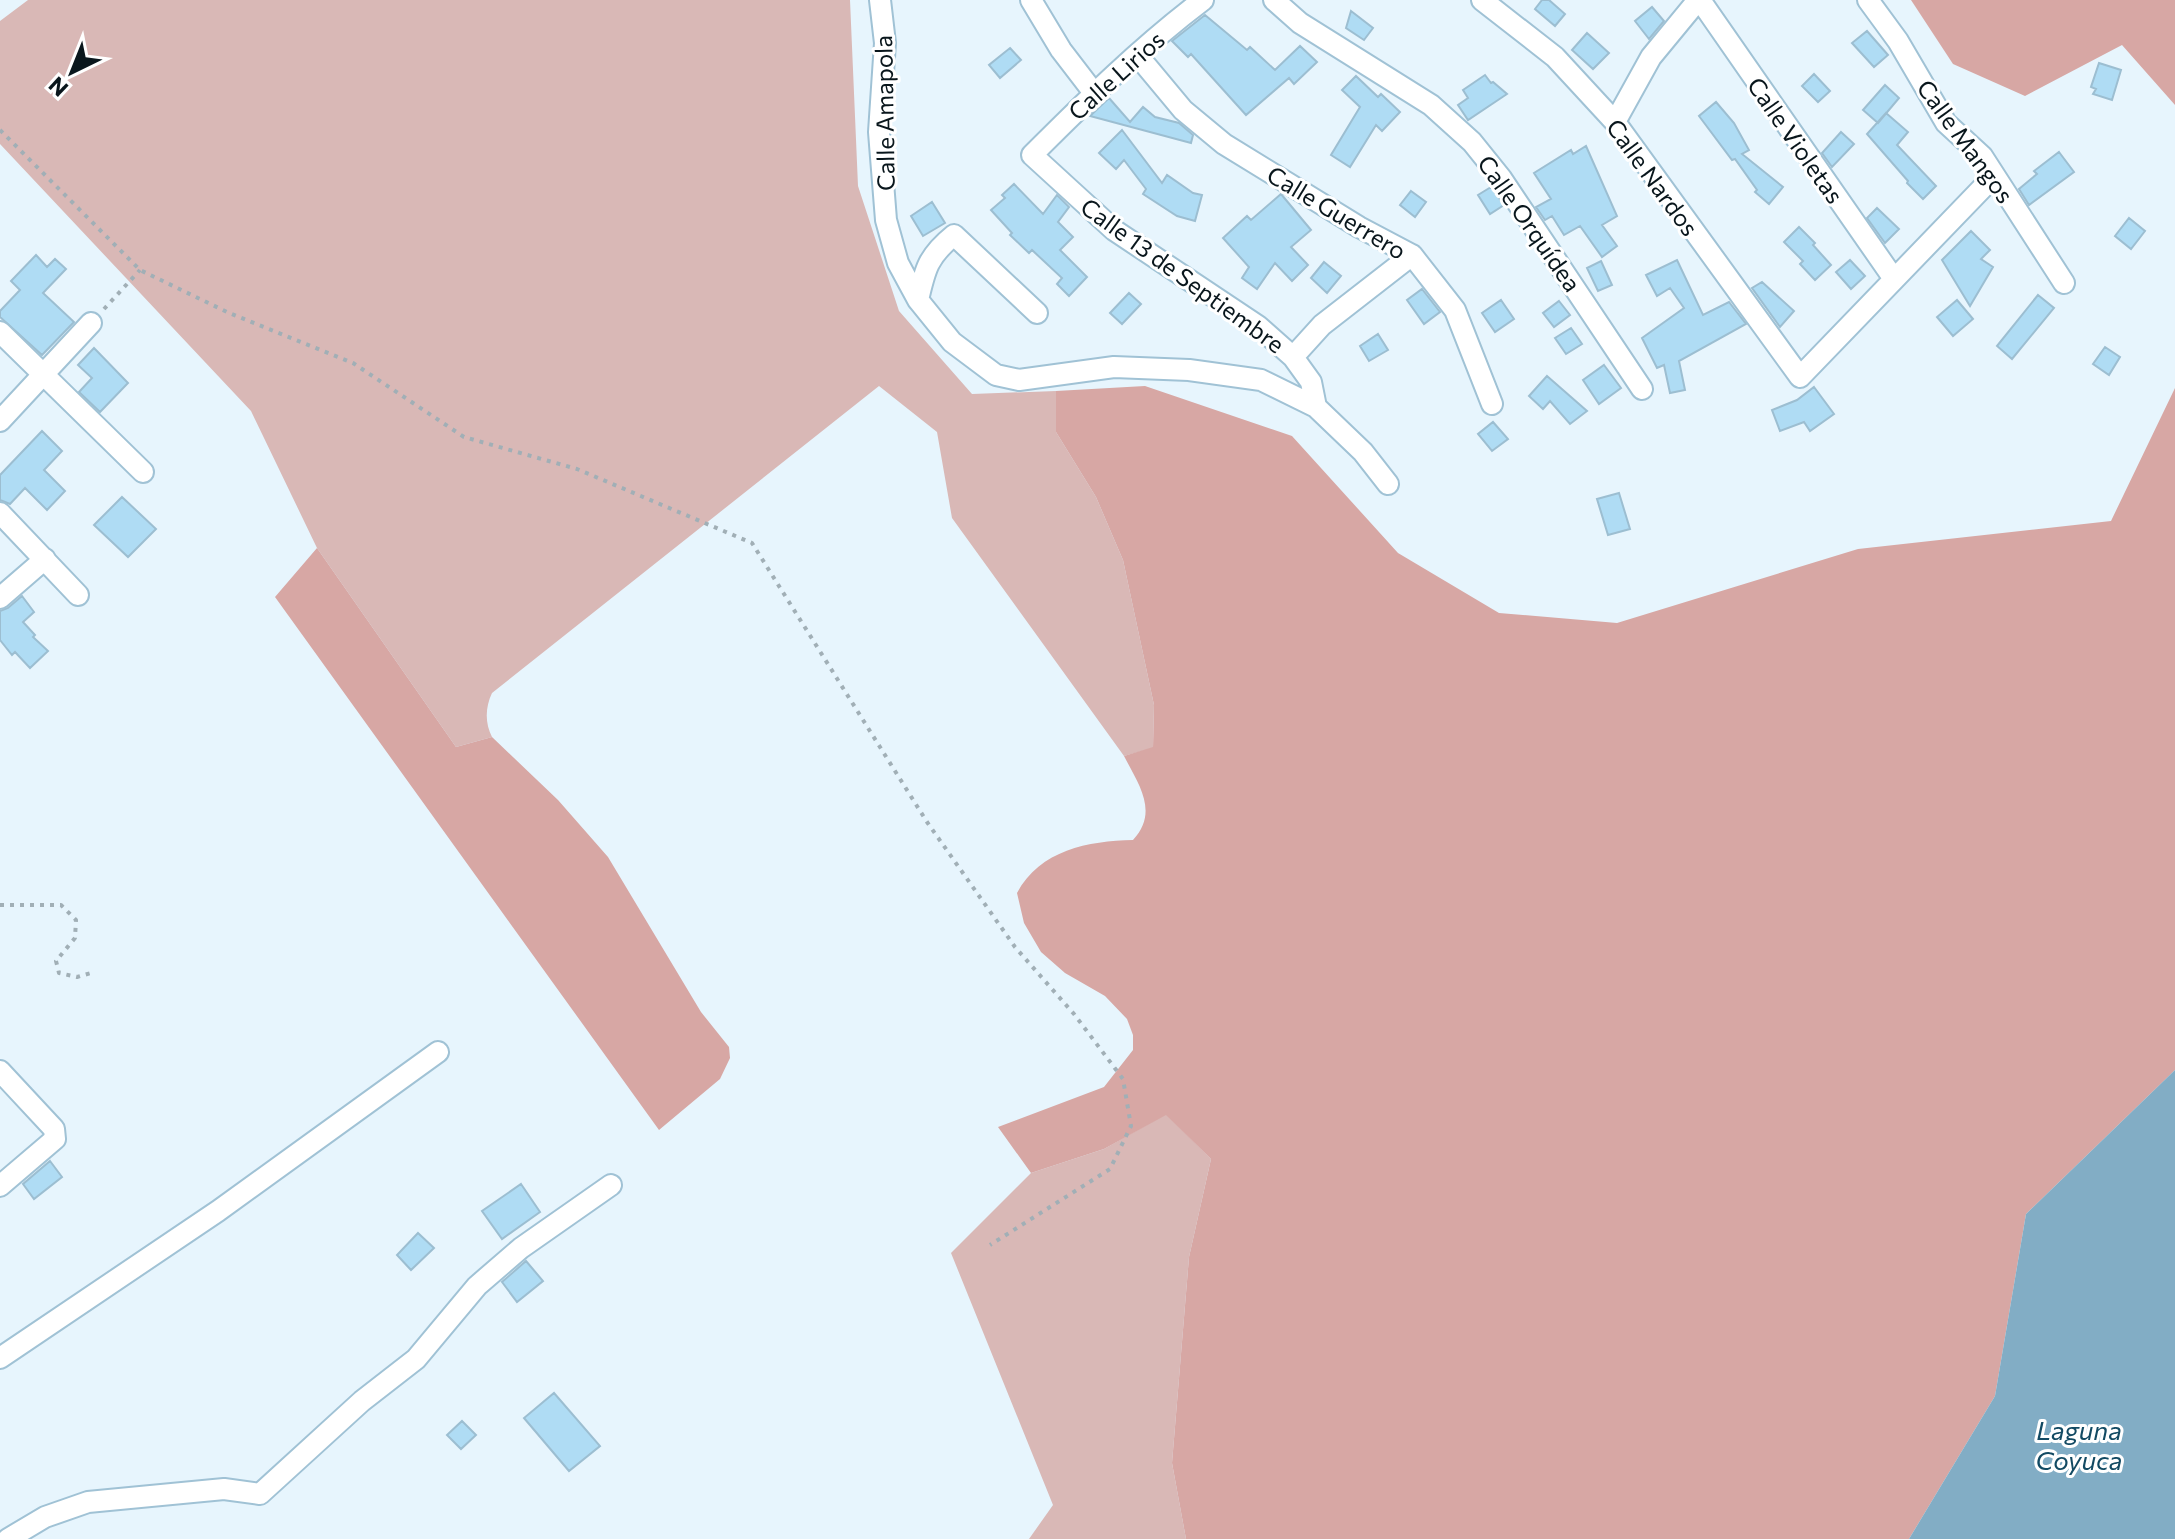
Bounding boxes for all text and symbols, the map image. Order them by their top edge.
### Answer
street label: Calle Lirios [1062,24,1170,126]
north arrow [32,32,112,112]
street label: Calle Amapola [868,35,900,191]
text: N [43,71,73,102]
street label: Calle Violetas [1742,71,1850,209]
street label: Calle Mangos [1912,74,2020,208]
street label: Calle Nardos [1601,113,1705,241]
street label: Calle Orquídea [1472,149,1588,297]
street label: Calle Guerrero [1262,159,1412,265]
street label: Calle 13 de Septiembre [1076,191,1290,359]
water label: Laguna Coyuca [2036,1414,2122,1475]

